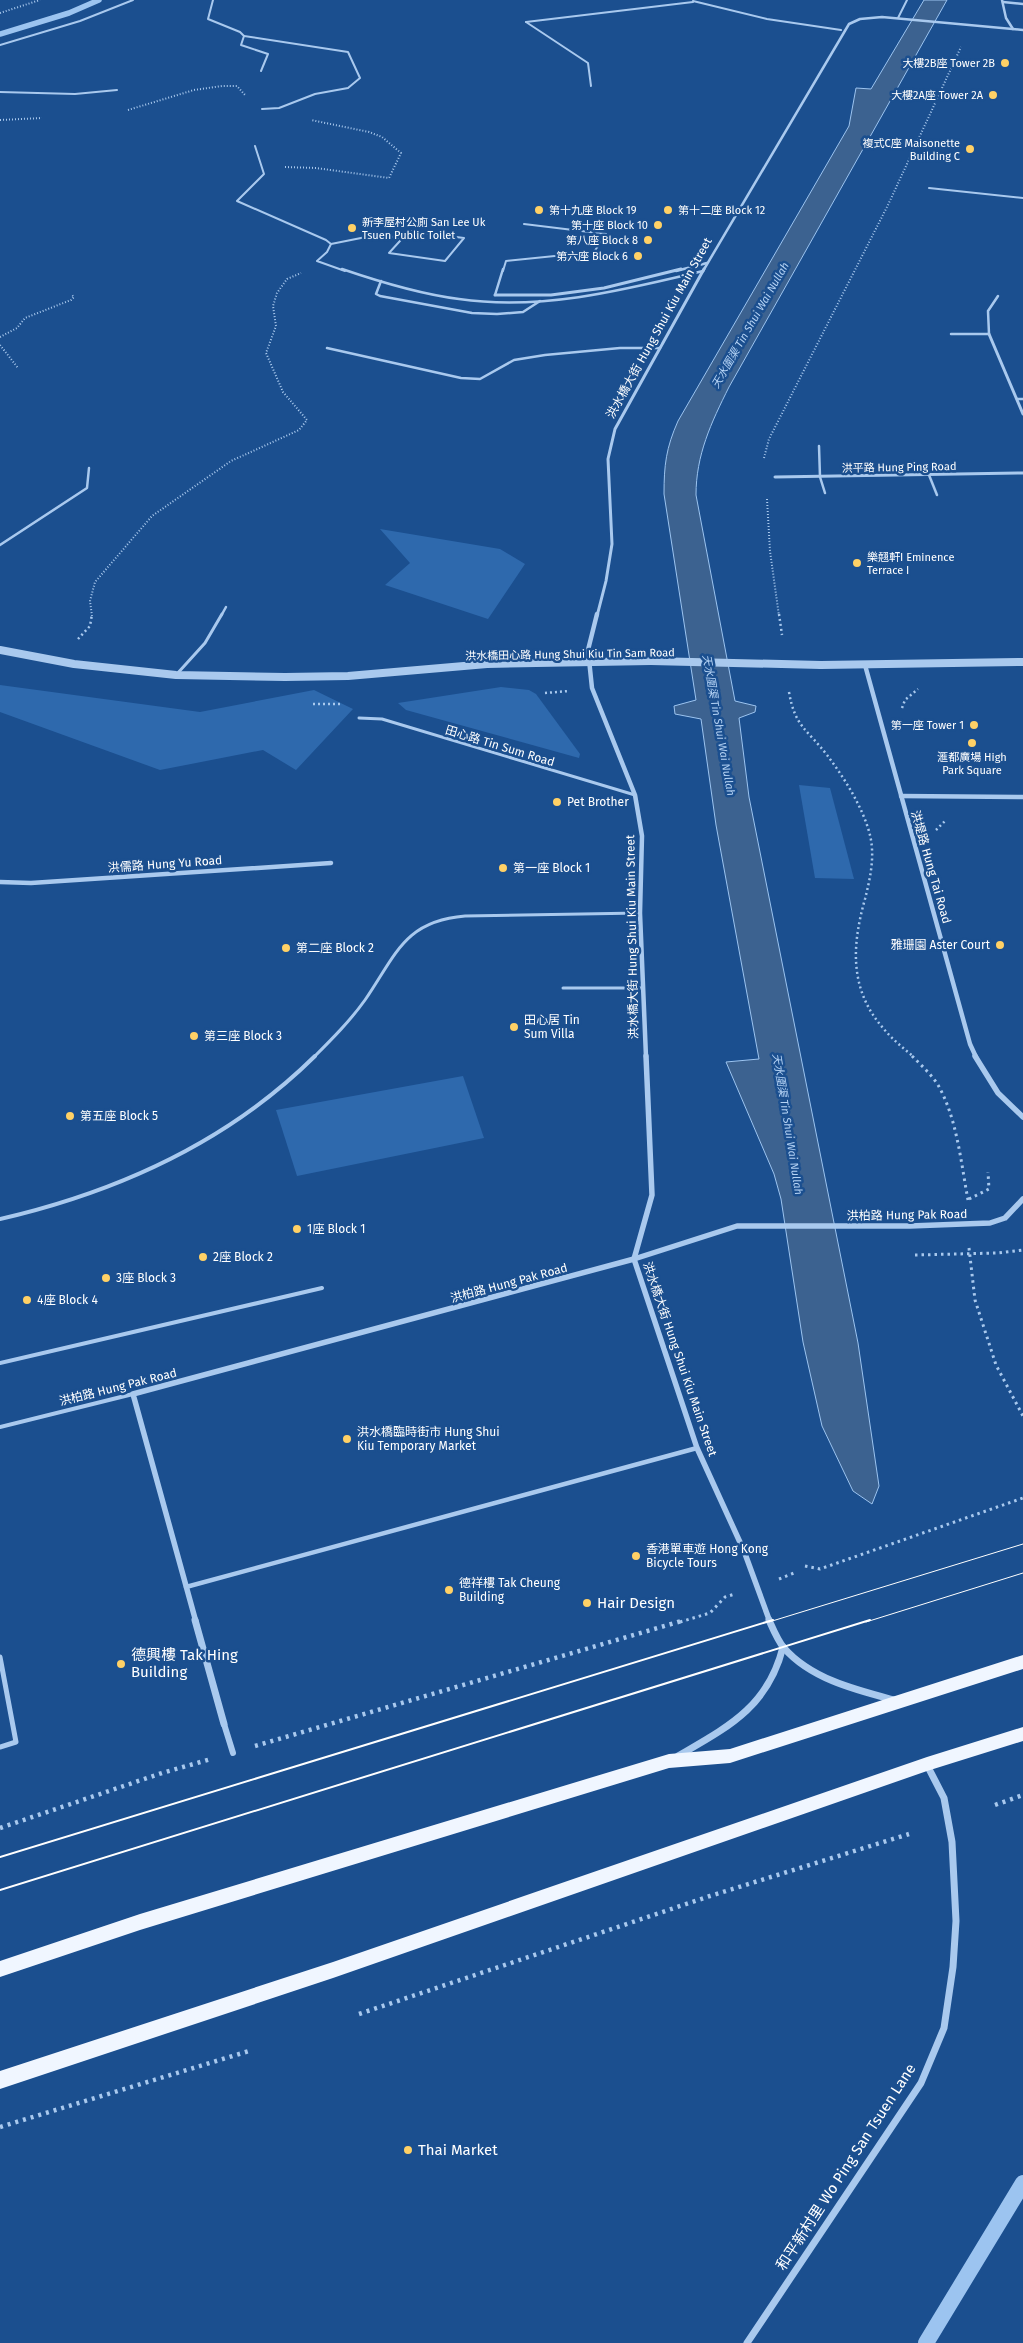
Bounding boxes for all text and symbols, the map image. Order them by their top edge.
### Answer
place label: 大樓2B座 Tower 2B [902,57,995,70]
marker: 大樓2B座 Tower 2B [999,57,1011,69]
place label: 大樓2A座 Tower 2A [891,89,984,102]
marker: 大樓2A座 Tower 2A [987,89,999,101]
place label: 複式C座 Maisonette Building C [863,137,960,163]
marker: 複式C座 Maisonette Building C [964,143,976,155]
marker: 第十九座 Block 19 [533,204,545,216]
place label: 第十九座 Block 19 [549,204,637,217]
marker: 第十二座 Block 12 [662,204,674,216]
place label: 第十二座 Block 12 [678,204,765,217]
place label: 新李屋村公廁 San Lee Uk Tsuen Public Toilet [362,216,486,242]
place label: 第十座 Block 10 [571,219,648,232]
marker: 第十座 Block 10 [652,219,664,231]
marker: 新李屋村公廁 San Lee Uk Tsuen Public Toilet [346,222,358,234]
place label: 第八座 Block 8 [566,234,638,247]
marker: 第八座 Block 8 [642,234,654,246]
street label: 洪水橋大街 Hung Shui Kiu Main Street [603,235,715,421]
place label: 第六座 Block 6 [556,250,628,263]
marker: 第六座 Block 6 [632,250,644,262]
water label: 天水圍渠 Tin Shui Wai Nullah [709,260,792,390]
street label: 洪平路 Hung Ping Road [841,460,957,475]
place label: 樂翹軒I Eminence Terrace I [867,551,954,577]
marker: 樂翹軒I Eminence Terrace I [851,557,863,569]
street label: 洪水橋田心路 Hung Shui Kiu Tin Sam Road [465,646,675,663]
water label: 天水圍渠 Tin Shui Wai Nullah [700,653,737,797]
place label: 第一座 Tower 1 [891,719,964,732]
marker: 第一座 Tower 1 [968,719,980,731]
street label: 田心路 Tin Sum Road [444,723,556,769]
marker: 滙都廣場 High Park Square [966,737,978,749]
place label: 滙都廣場 High Park Square [937,751,1007,777]
place label: Pet Brother [567,795,629,809]
marker: Pet Brother [551,796,563,808]
street label: 洪堤路 Hung Tai Road [908,809,954,925]
street label: 洪水橋大街 Hung Shui Kiu Main Street [623,834,641,1039]
street label: 洪儒路 Hung Yu Road [107,853,223,875]
place label: 第一座 Block 1 [513,861,590,875]
marker: 第一座 Block 1 [497,862,509,874]
place label: 雅珊園 Aster Court [890,938,991,952]
marker: 雅珊園 Aster Court [994,939,1006,951]
place label: 第二座 Block 2 [296,941,374,955]
marker: 第二座 Block 2 [280,942,292,954]
place label: 田心居 Tin Sum Villa [524,1013,580,1041]
marker: 田心居 Tin Sum Villa [508,1021,520,1033]
place label: 第三座 Block 3 [204,1029,282,1043]
marker: 第三座 Block 3 [188,1030,200,1042]
water label: 天水圍渠 Tin Shui Wai Nullah [770,1052,805,1196]
place label: 第五座 Block 5 [80,1109,158,1123]
marker: 第五座 Block 5 [64,1110,76,1122]
street label: 洪柏路 Hung Pak Road [847,1207,967,1223]
place label: 1座 Block 1 [307,1222,365,1236]
marker: 1座 Block 1 [291,1223,303,1235]
place label: 2座 Block 2 [213,1250,273,1264]
marker: 2座 Block 2 [197,1251,209,1263]
street label: 洪水橋大街 Hung Shui Kiu Main Street [640,1260,720,1459]
street label: 洪柏路 Hung Pak Road [449,1261,569,1305]
place label: 3座 Block 3 [116,1271,176,1285]
marker: 3座 Block 3 [100,1272,112,1284]
place label: 4座 Block 4 [37,1293,98,1307]
marker: 4座 Block 4 [21,1294,33,1306]
street label: 洪柏路 Hung Pak Road [58,1366,178,1408]
place label: 洪水橋臨時街市 Hung Shui Kiu Temporary Market [357,1425,500,1453]
marker: 洪水橋臨時街市 Hung Shui Kiu Temporary Market [341,1433,353,1445]
place label: 香港單車遊 Hong Kong Bicycle Tours [646,1542,769,1570]
marker: 香港單車遊 Hong Kong Bicycle Tours [630,1550,642,1562]
place label: 德祥樓 Tak Cheung Building [459,1576,561,1604]
marker: 德祥樓 Tak Cheung Building [443,1584,455,1596]
place label: Hair Design [597,1594,675,1612]
marker: Hair Design [581,1597,593,1609]
place label: 德興樓 Tak Hing Building [131,1646,238,1681]
marker: 德興樓 Tak Hing Building [115,1658,127,1670]
street label: 和平新村里 Wo Ping San Tsuen Lane [772,2060,920,2274]
place label: Thai Market [418,2141,498,2159]
marker: Thai Market [402,2144,414,2156]

